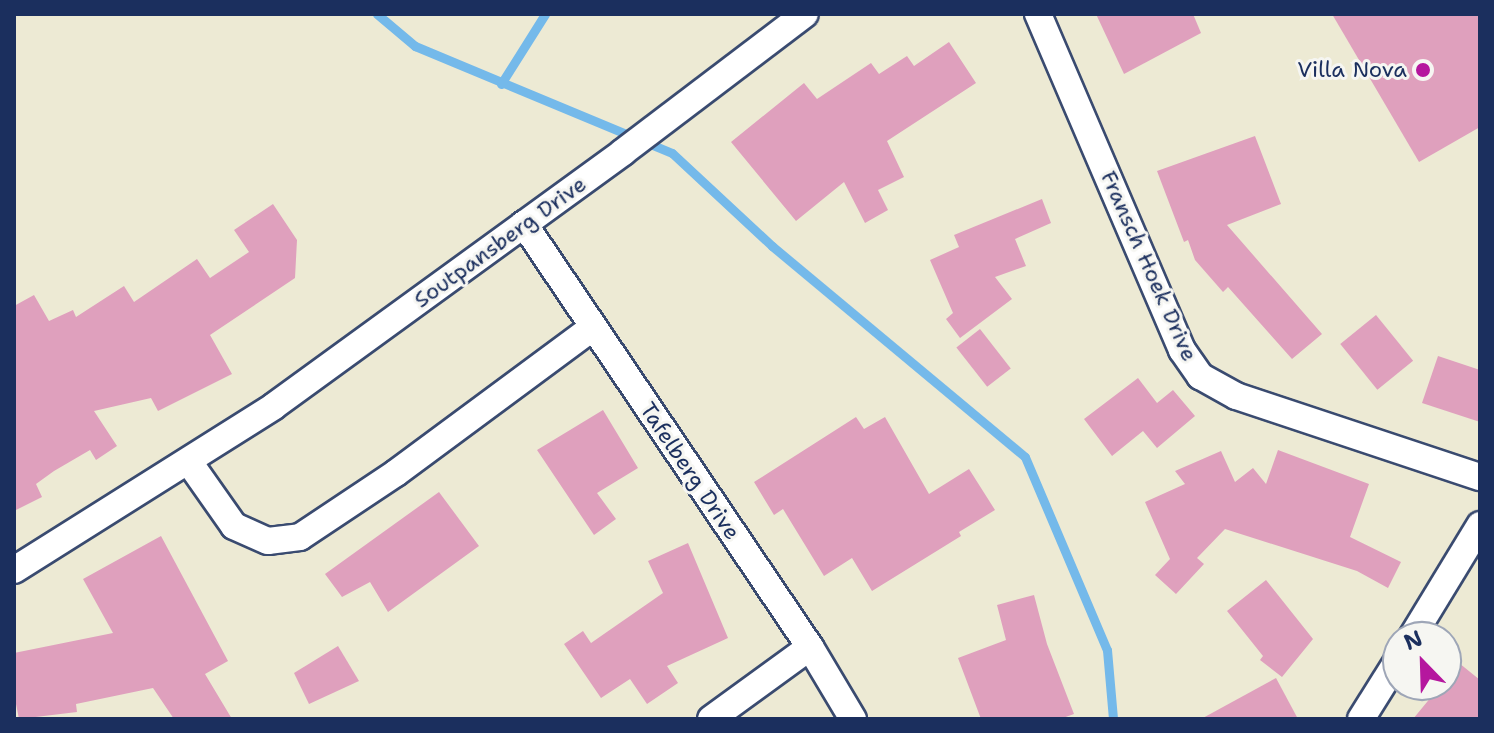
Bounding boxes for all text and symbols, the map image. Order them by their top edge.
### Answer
place label: Villa Nova [1297,57,1407,83]
marker: Villa Nova [1414,61,1432,79]
street label: Fransch Hoek Drive [1095,167,1203,365]
street label: Soutpansberg Drive [409,171,591,313]
street label: Tafelberg Drive [634,397,746,545]
north arrow [1382,621,1462,701]
text: N [1400,624,1427,657]

